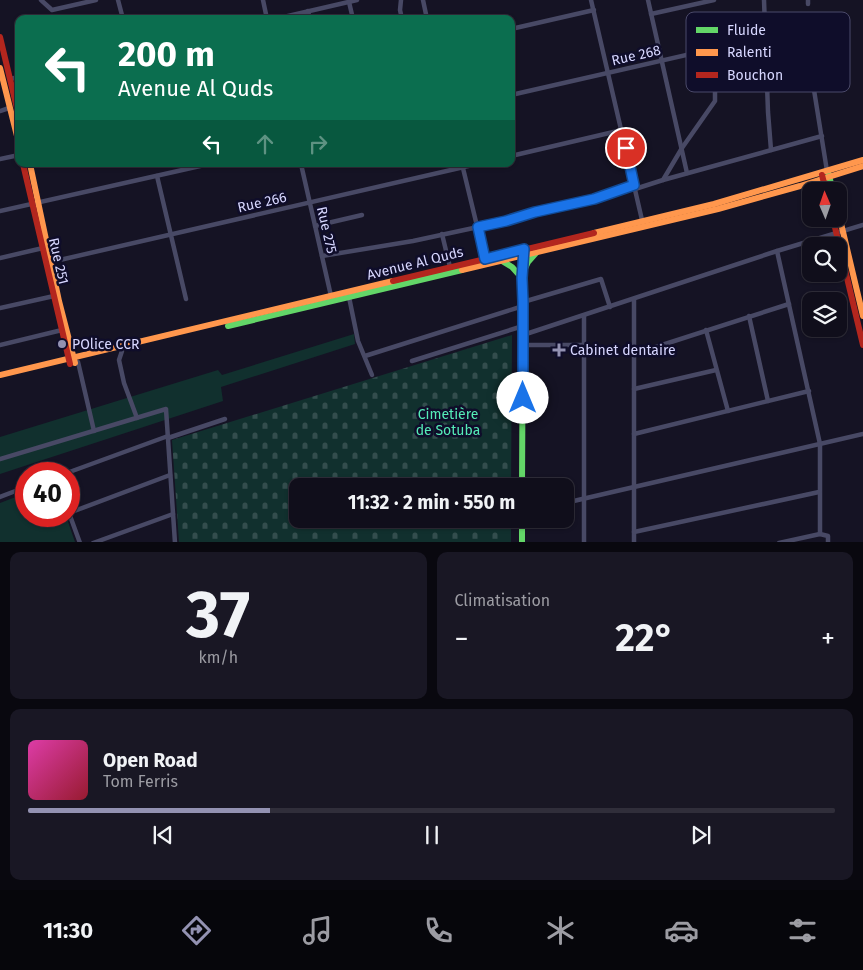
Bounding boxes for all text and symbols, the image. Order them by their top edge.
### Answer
legend [686,12,850,92]
text: Fluide [727,22,766,39]
text: 200 m [118,33,215,75]
icon: left [35,35,100,100]
street label: Rue 268 [610,42,663,69]
text: Ralenti [727,44,772,61]
text: Bouchon [727,67,783,84]
text: Avenue Al Quds [118,75,273,102]
pin [605,127,647,169]
icon: left [198,130,226,158]
icon: ahead [251,130,279,158]
icon: right [304,130,332,158]
icon: arrive [612,134,640,162]
north arrow [802,182,848,228]
map controls [802,182,847,337]
street label: Rue 266 [236,189,288,216]
street label: Rue 275 [313,205,340,255]
street label: Rue 251 [45,236,72,286]
button: search [802,237,847,282]
street label: Avenue Al Quds [365,243,466,284]
button: layers [802,292,847,337]
place label: POlice CCR [72,336,140,353]
marker: POlice CCR [56,338,68,350]
place label: Cabinet dentaire [570,342,676,359]
marker: Cabinet dentaire [552,343,566,357]
position arrow [496,371,548,423]
park label: Cimetière de Sotuba [416,406,480,439]
speed limit sign: 40 [15,462,80,527]
text: 11:32 · 2 min · 550 m [348,491,515,514]
text: 37 [186,576,250,654]
text: Climatisation [455,591,550,610]
text: 22° [615,615,674,661]
text: − [455,622,469,655]
text: + [821,622,835,655]
text: km/h [198,648,238,667]
text: Open Road [103,749,198,772]
text: Tom Ferris [103,772,178,791]
icon: previous [149,821,177,849]
icon: pause [418,821,446,849]
icon: next [687,821,715,849]
icon: directions [179,913,214,948]
icon: music [300,913,335,948]
icon: phone [421,913,456,948]
icon: climate [543,913,578,948]
icon: car [664,913,699,948]
icon: filters [785,913,820,948]
text: 11:30 [43,917,93,944]

